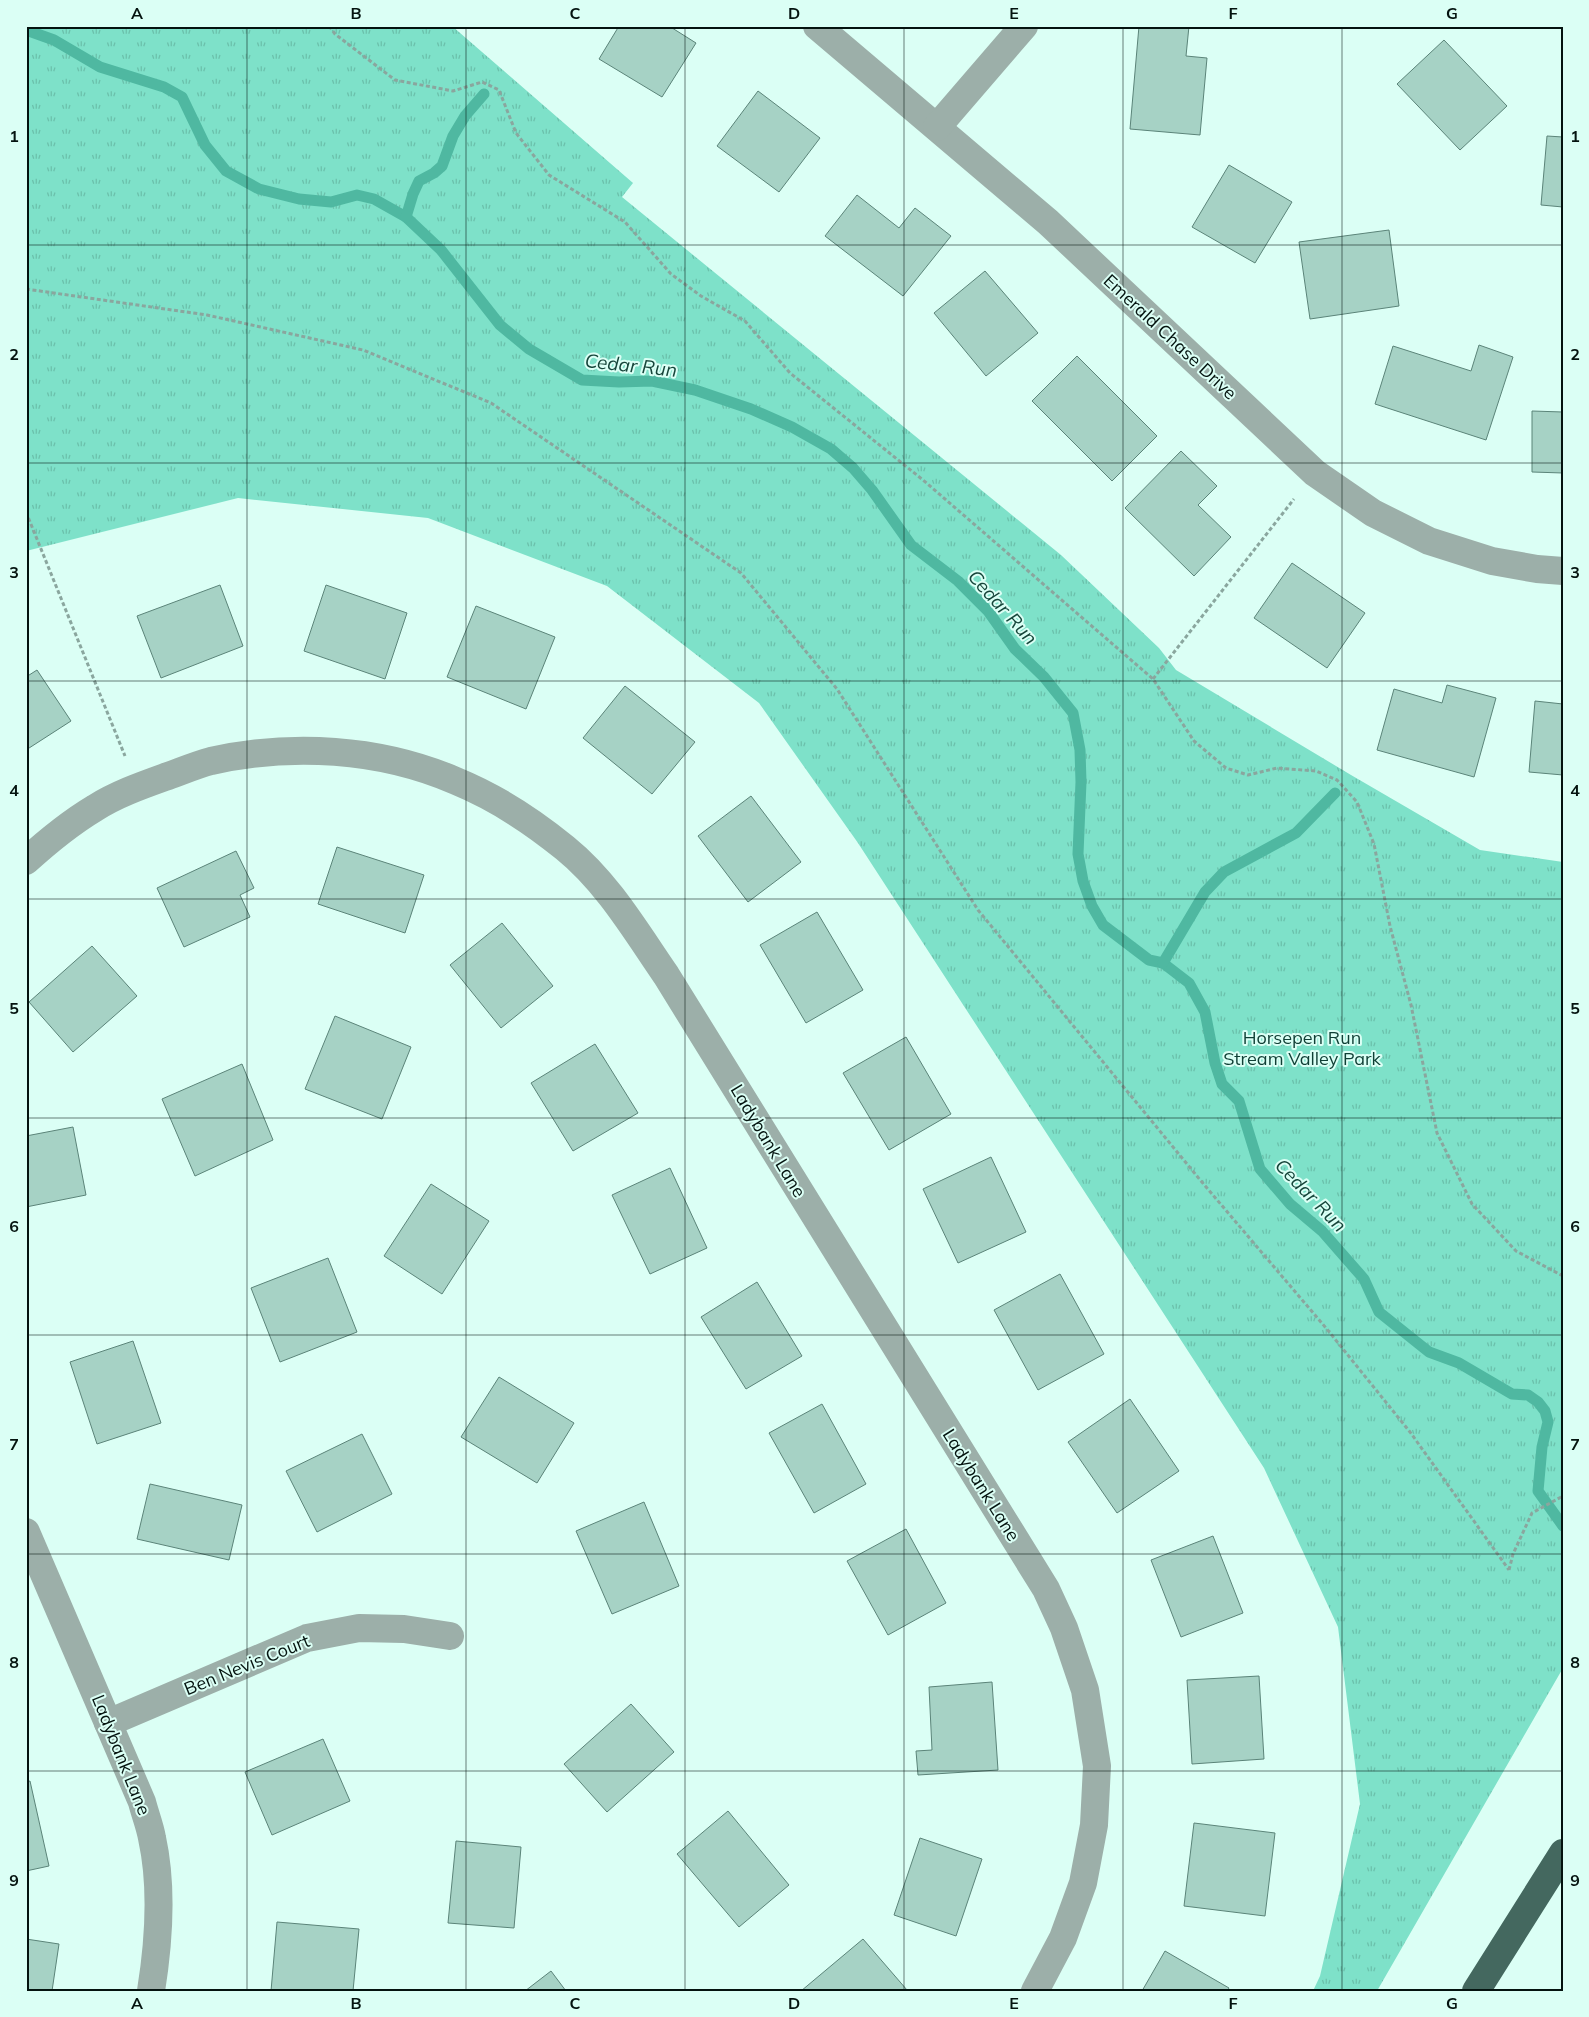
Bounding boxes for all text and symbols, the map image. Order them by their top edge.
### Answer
text: A [131,3,143,23]
text: B [350,3,362,23]
text: C [570,3,581,23]
text: D [788,3,800,23]
text: E [1009,3,1019,23]
text: F [1228,3,1238,23]
text: G [1446,3,1458,23]
text: 1 [9,126,19,146]
text: 1 [1570,126,1580,146]
street label: Emerald Chase Drive [1099,269,1242,404]
text: 2 [9,344,19,364]
text: 2 [1570,344,1580,364]
water label: Cedar Run [584,348,678,382]
text: 3 [9,562,19,582]
text: 3 [1570,562,1580,582]
water label: Cedar Run [963,565,1043,649]
text: 4 [9,780,19,800]
text: 4 [1570,780,1580,800]
text: 5 [9,998,19,1018]
text: 5 [1570,998,1580,1018]
park label: Horsepen Run Stream Valley Park [1223,1026,1382,1070]
street label: Ladybank Lane [726,1080,811,1202]
water label: Cedar Run [1270,1153,1352,1237]
text: 6 [9,1216,19,1236]
text: 6 [1570,1216,1580,1236]
street label: Ladybank Lane [938,1424,1025,1545]
text: 7 [9,1434,19,1454]
text: 7 [1570,1434,1580,1454]
street label: Ben Nevis Court [181,1629,313,1700]
text: 8 [9,1652,19,1672]
text: 8 [1570,1652,1580,1672]
street label: Ladybank Lane [87,1691,156,1818]
text: 9 [9,1870,19,1890]
text: 9 [1570,1870,1580,1890]
text: A [131,1993,143,2013]
text: B [350,1993,362,2013]
text: C [570,1993,581,2013]
text: D [788,1993,800,2013]
text: E [1009,1993,1019,2013]
text: F [1228,1993,1238,2013]
text: G [1446,1993,1458,2013]

